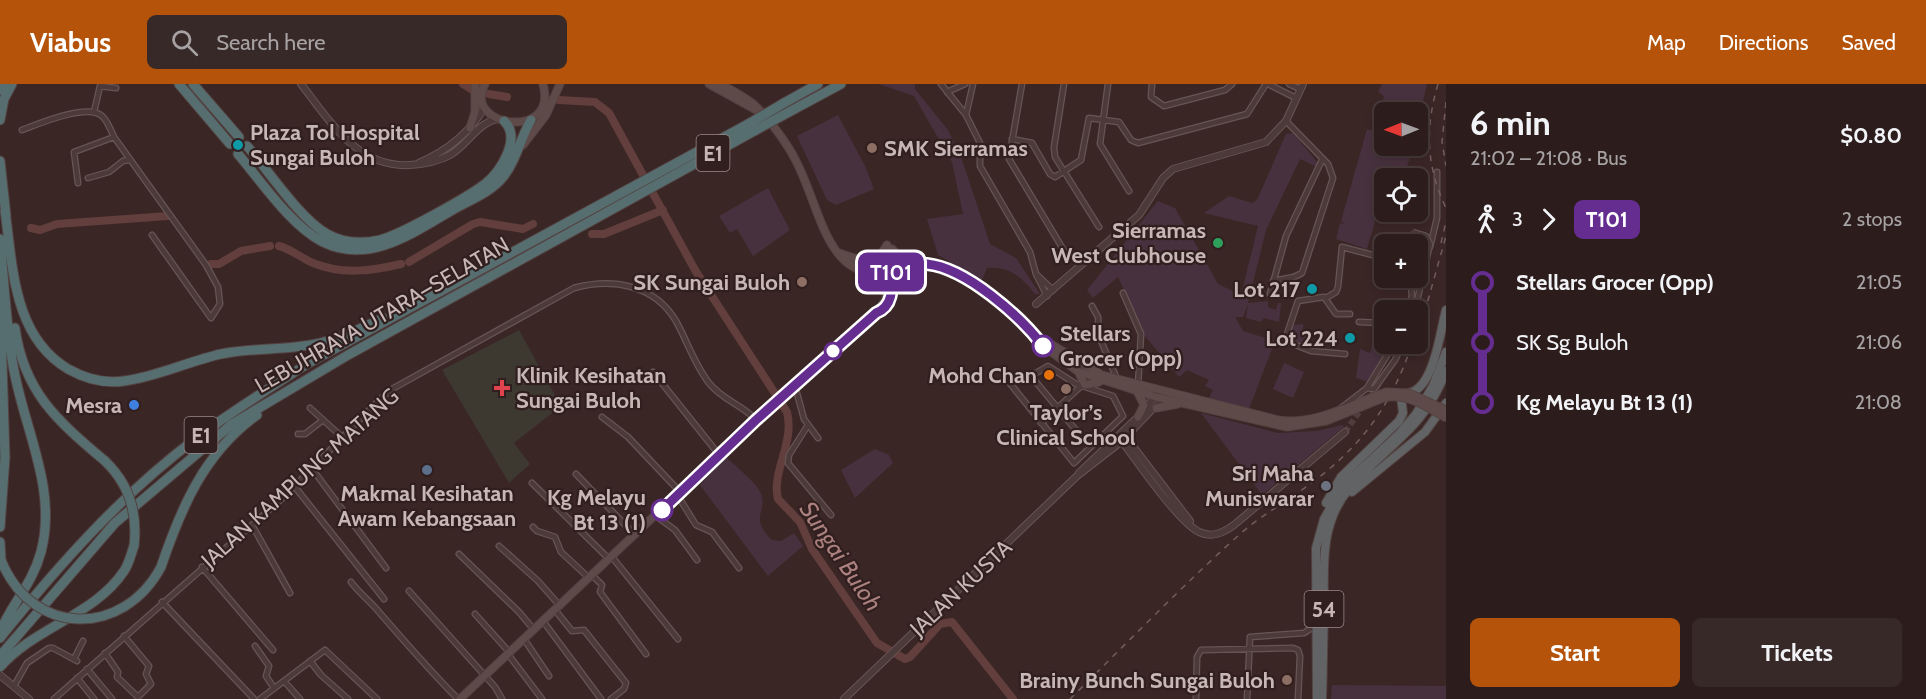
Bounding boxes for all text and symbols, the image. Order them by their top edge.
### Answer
search box [147,15,567,69]
text: Viabus [30,25,111,59]
icon: search [168,26,201,59]
text: Search here [216,29,325,56]
text: Map [1647,30,1686,55]
text: Directions [1719,30,1808,55]
text: Saved [1841,30,1896,55]
north arrow [1374,102,1428,156]
map controls [1374,102,1428,354]
text: 6 min [1470,103,1551,143]
place label: Plaza Tol Hospital Sungai Buloh [250,119,420,171]
text: $0.80 [1840,122,1902,149]
road number: E1 [696,135,730,171]
place label: SMK Sierramas [884,135,1028,162]
marker: Plaza Tol Hospital Sungai Buloh [231,138,245,152]
marker: SMK Sierramas [865,141,879,155]
text: 21:02 – 21:08 · Bus [1470,146,1627,170]
button: locate [1374,168,1428,222]
icon: walk [1470,203,1503,236]
icon: forward [1532,203,1565,236]
text: 3 [1512,207,1523,231]
text: T101 [1586,207,1628,232]
text: 2 stops [1842,207,1902,231]
place label: Sierramas West Clubhouse [1051,217,1206,269]
street label: LEBUHRAYA UTARA–SELATAN [250,231,514,399]
button: + [1374,234,1428,288]
marker: Sierramas West Clubhouse [1211,236,1225,250]
line badge: T101 [849,252,933,291]
text: T101 [870,260,912,285]
place label: SK Sungai Buloh [633,269,790,296]
text: Stellars Grocer (Opp) [1516,269,1714,296]
text: 21:05 [1856,270,1902,294]
marker: SK Sungai Buloh [795,275,809,289]
place label: Lot 217 [1233,276,1301,303]
marker: Lot 217 [1305,282,1319,296]
button: − [1374,300,1428,354]
place label: Stellars Grocer (Opp) [1060,320,1182,372]
place label: Lot 224 [1265,325,1338,352]
text: SK Sg Buloh [1516,329,1629,356]
text: 21:06 [1856,330,1902,354]
marker: Lot 224 [1343,331,1357,345]
marker: Stellars Grocer (Opp) [1032,335,1054,357]
unlabelled marker [824,342,842,360]
place label: Klinik Kesihatan Sungai Buloh [516,362,666,414]
place label: Mohd Chan [928,362,1037,389]
marker: Mohd Chan [1042,368,1056,382]
marker: Klinik Kesihatan Sungai Buloh [493,379,511,397]
street label: JALAN KAMPUNG MATANG [195,382,404,574]
marker: Taylor’s Clinical School [1059,382,1073,396]
text: Kg Melayu Bt 13 (1) [1516,389,1693,416]
text: 21:08 [1855,390,1902,414]
place label: Mesra [65,392,122,419]
marker: Mesra [127,398,141,412]
place label: Taylor’s Clinical School [996,399,1136,451]
road number: E1 [184,417,218,453]
place label: Sri Maha Muniswarar [1205,460,1315,512]
marker: Makmal Kesihatan Awam Kebangsaan [420,463,434,477]
marker: Sri Maha Muniswarar [1319,479,1333,493]
place label: Makmal Kesihatan Awam Kebangsaan [338,480,516,532]
place label: Kg Melayu Bt 13 (1) [547,484,646,536]
water label: Sungai Buloh [794,496,888,616]
marker: Kg Melayu Bt 13 (1) [651,499,673,521]
street label: JALAN KUSTA [904,534,1018,643]
road number: 54 [1304,591,1344,627]
button: Start [1470,618,1680,687]
button: Tickets [1692,618,1902,687]
place label: Brainy Bunch Sungai Buloh [1019,667,1275,694]
marker: Brainy Bunch Sungai Buloh [1280,673,1294,687]

